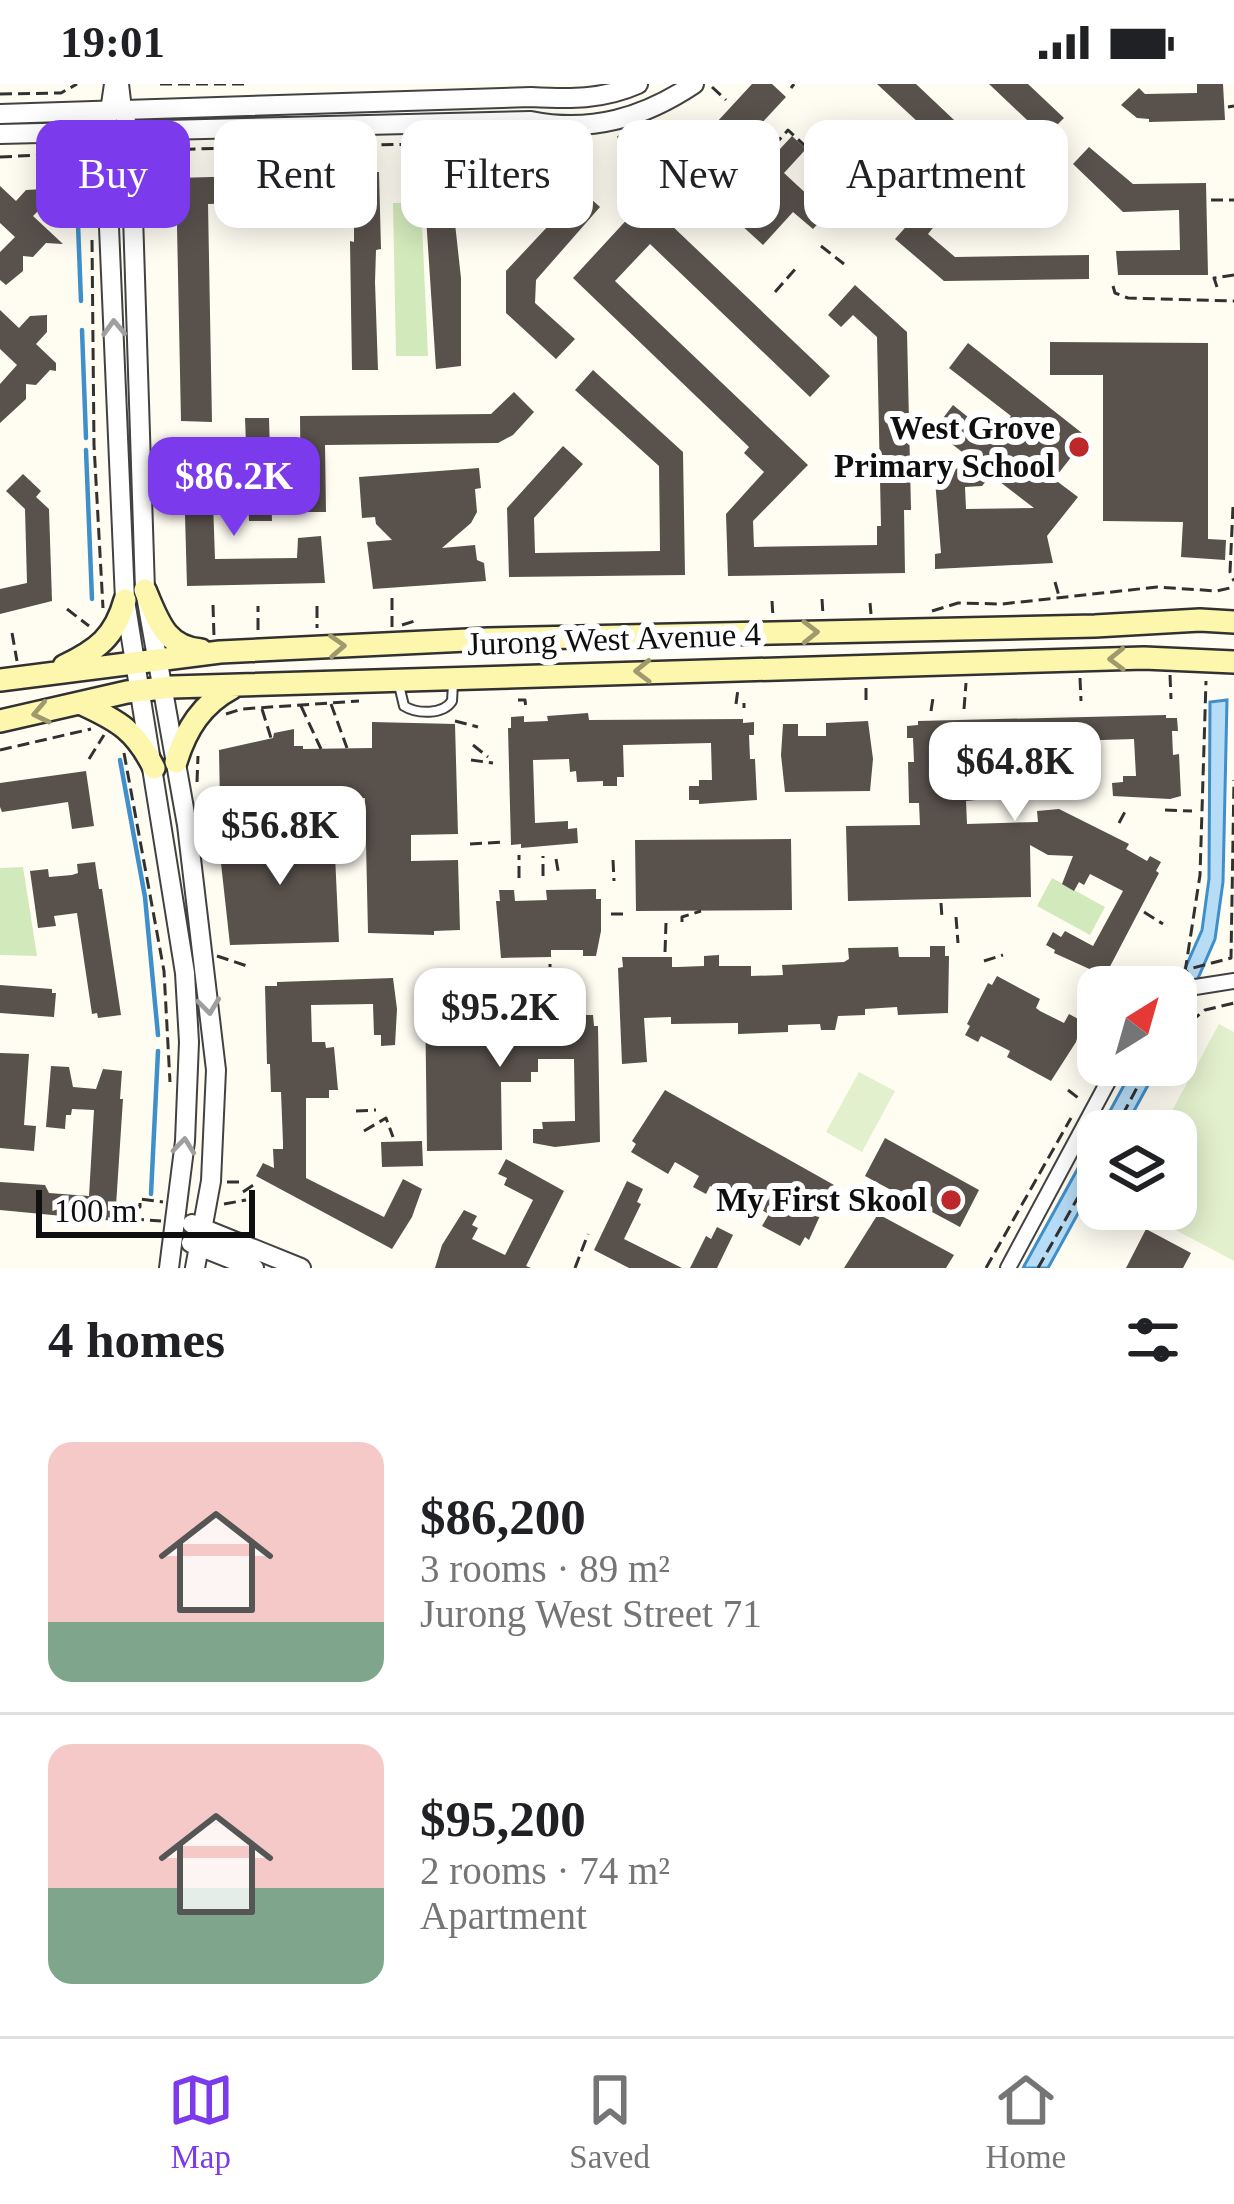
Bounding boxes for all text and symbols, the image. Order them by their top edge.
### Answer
text: 19:01 [60,17,165,67]
chip: Buy [36,120,190,228]
chip: Rent [214,120,377,228]
chip: Filters [401,120,593,228]
chip: New [617,120,780,228]
chip: Apartment [804,120,1068,228]
one-way arrow [101,318,127,337]
place label: West Grove Primary School [834,410,1055,484]
marker: West Grove Primary School [1066,434,1092,460]
pin: $86.2K [136,437,332,539]
text: $86.2K [175,454,293,497]
street label: Jurong West Avenue 4 [466,616,762,662]
one-way arrow [801,620,820,646]
one-way arrow [328,633,347,659]
one-way arrow [1107,645,1126,671]
one-way arrow [633,657,652,683]
one-way arrow [31,699,51,725]
pin: $64.8K [917,722,1113,824]
text: $64.8K [956,739,1074,782]
pin: $56.8K [182,786,378,888]
text: $56.8K [221,803,339,846]
north arrow [1077,966,1197,1086]
map controls [1077,966,1197,1230]
pin: $95.2K [402,968,598,1070]
text: $95.2K [441,985,559,1028]
one-way arrow [195,997,221,1016]
button: layers [1077,1110,1197,1230]
one-way arrow [171,1136,196,1155]
place label: My First Skool [716,1182,927,1218]
scale bar [36,1184,255,1237]
marker: My First Skool [938,1187,964,1213]
text: 100 m [54,1193,137,1229]
icon: filters [1120,1307,1186,1373]
text: 4 homes [48,1312,225,1368]
text: $86,200 [420,1489,586,1545]
icon: home [144,1490,288,1634]
text: 3 rooms · 89 m² [420,1547,670,1590]
text: Jurong West Street 71 [420,1592,762,1635]
text: $95,200 [420,1791,586,1847]
icon: home [144,1792,288,1936]
text: 2 rooms · 74 m² [420,1849,670,1892]
text: Apartment [420,1894,587,1937]
tab: Map [168,2067,234,2176]
tab: Saved [569,2067,650,2176]
tab: Home [986,2067,1066,2176]

